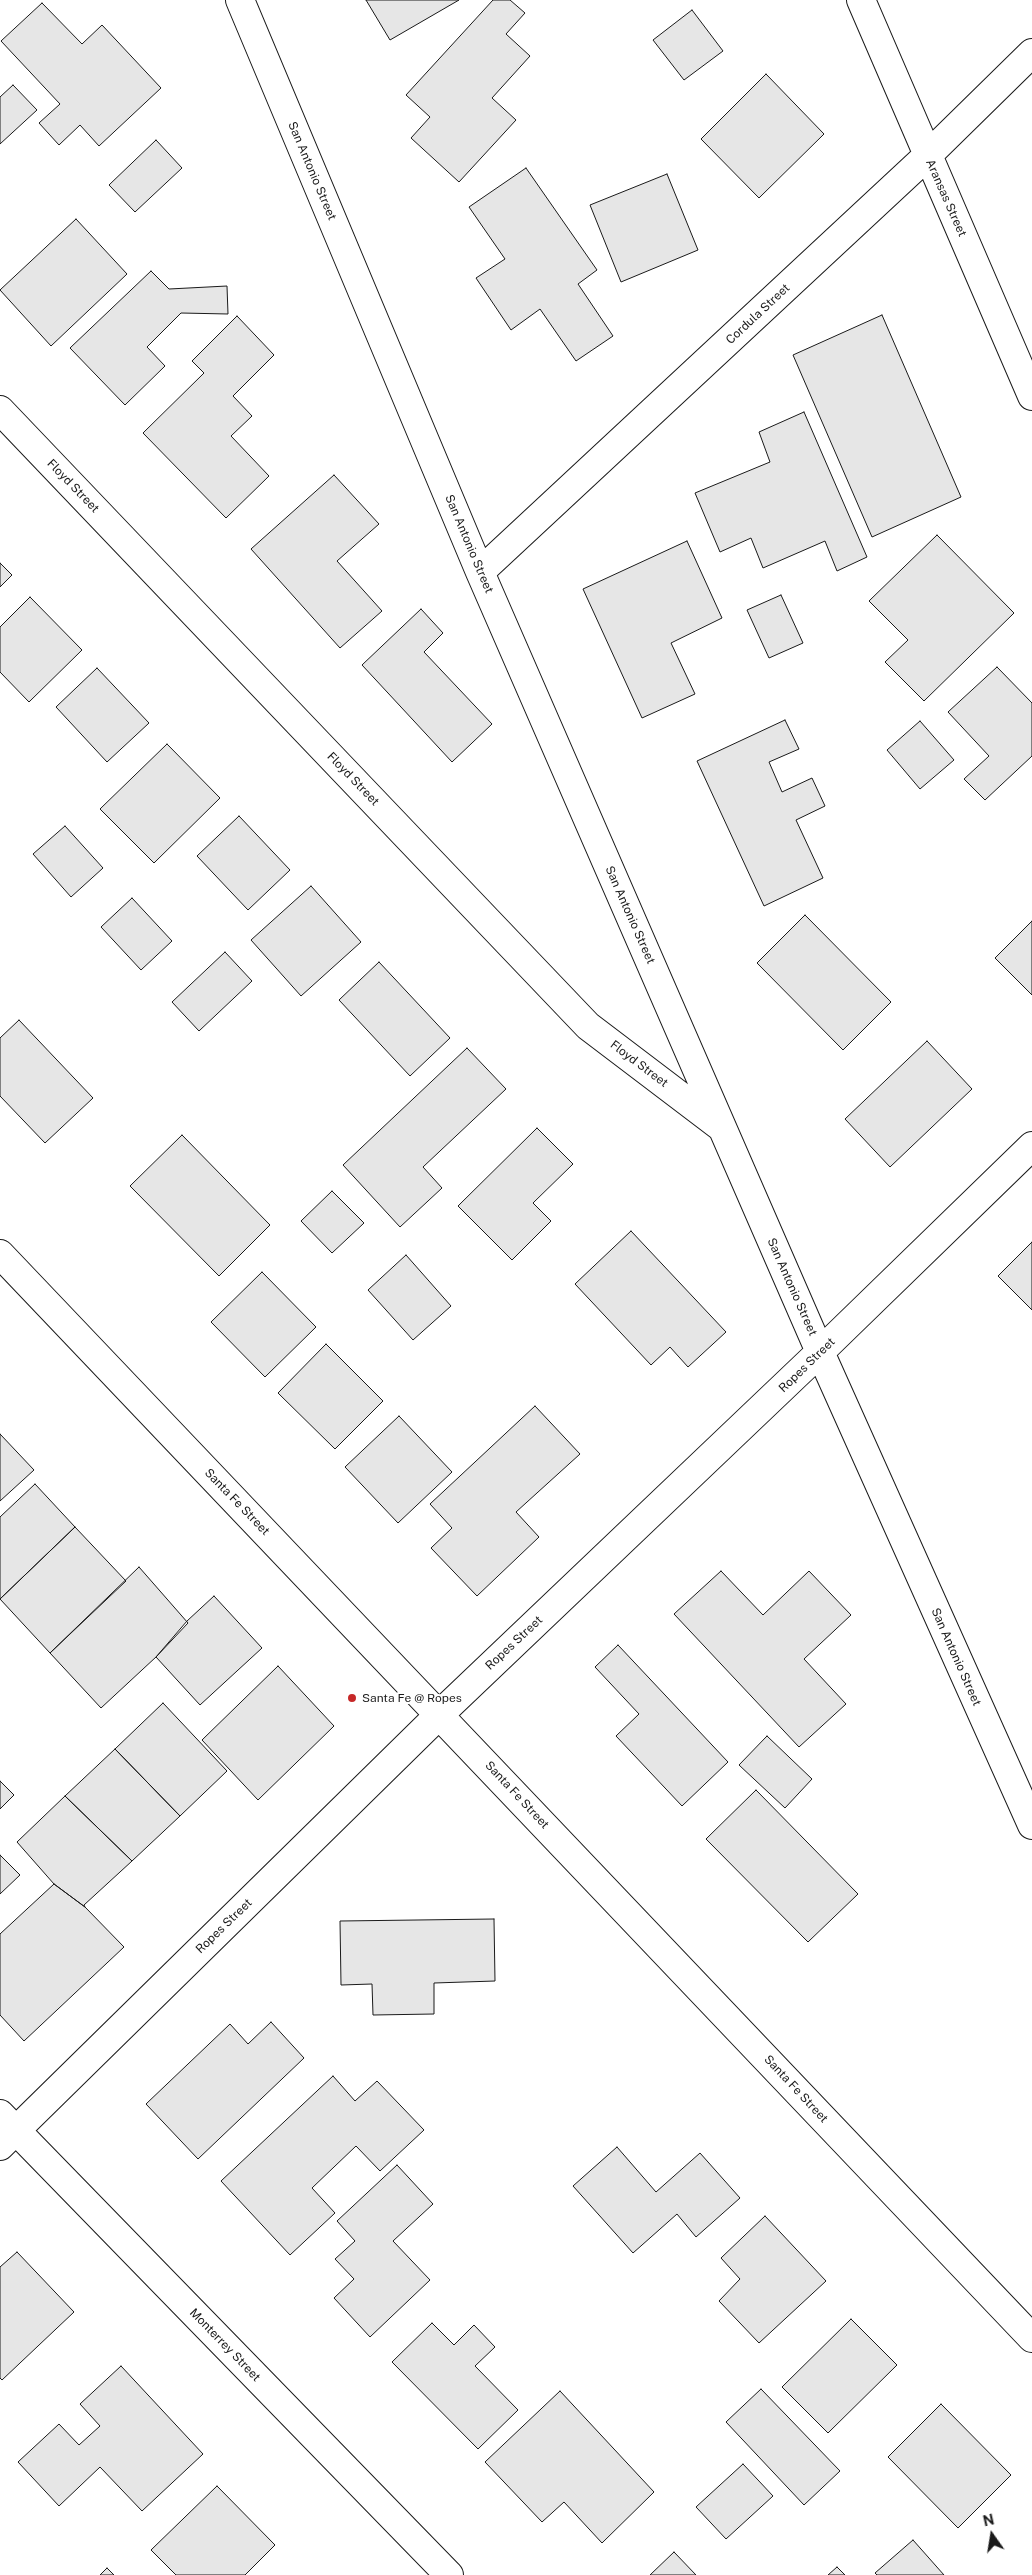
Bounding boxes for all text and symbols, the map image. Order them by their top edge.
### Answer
street label: San Antonio Street [285,120,339,222]
street label: Aransas Street [923,157,969,239]
street label: Cordula Street [723,281,793,347]
street label: Floyd Street [44,456,102,516]
street label: San Antonio Street [442,493,496,595]
street label: Floyd Street [324,749,382,809]
street label: San Antonio Street [602,864,658,966]
street label: Floyd Street [607,1038,671,1090]
street label: San Antonio Street [764,1236,820,1338]
street label: Ropes Street [776,1335,838,1395]
street label: Santa Fe Street [202,1466,272,1538]
street label: San Antonio Street [928,1606,984,1708]
street label: Ropes Street [483,1613,545,1673]
place label: Santa Fe @ Ropes [362,1691,462,1705]
marker: Santa Fe @ Ropes [346,1692,358,1704]
street label: Santa Fe Street [482,1758,552,1832]
street label: Ropes Street [193,1896,255,1956]
street label: Santa Fe Street [761,2052,831,2126]
street label: Monterrey Street [187,2306,263,2384]
north arrow [967,2510,1017,2560]
text: N [981,2511,996,2529]

